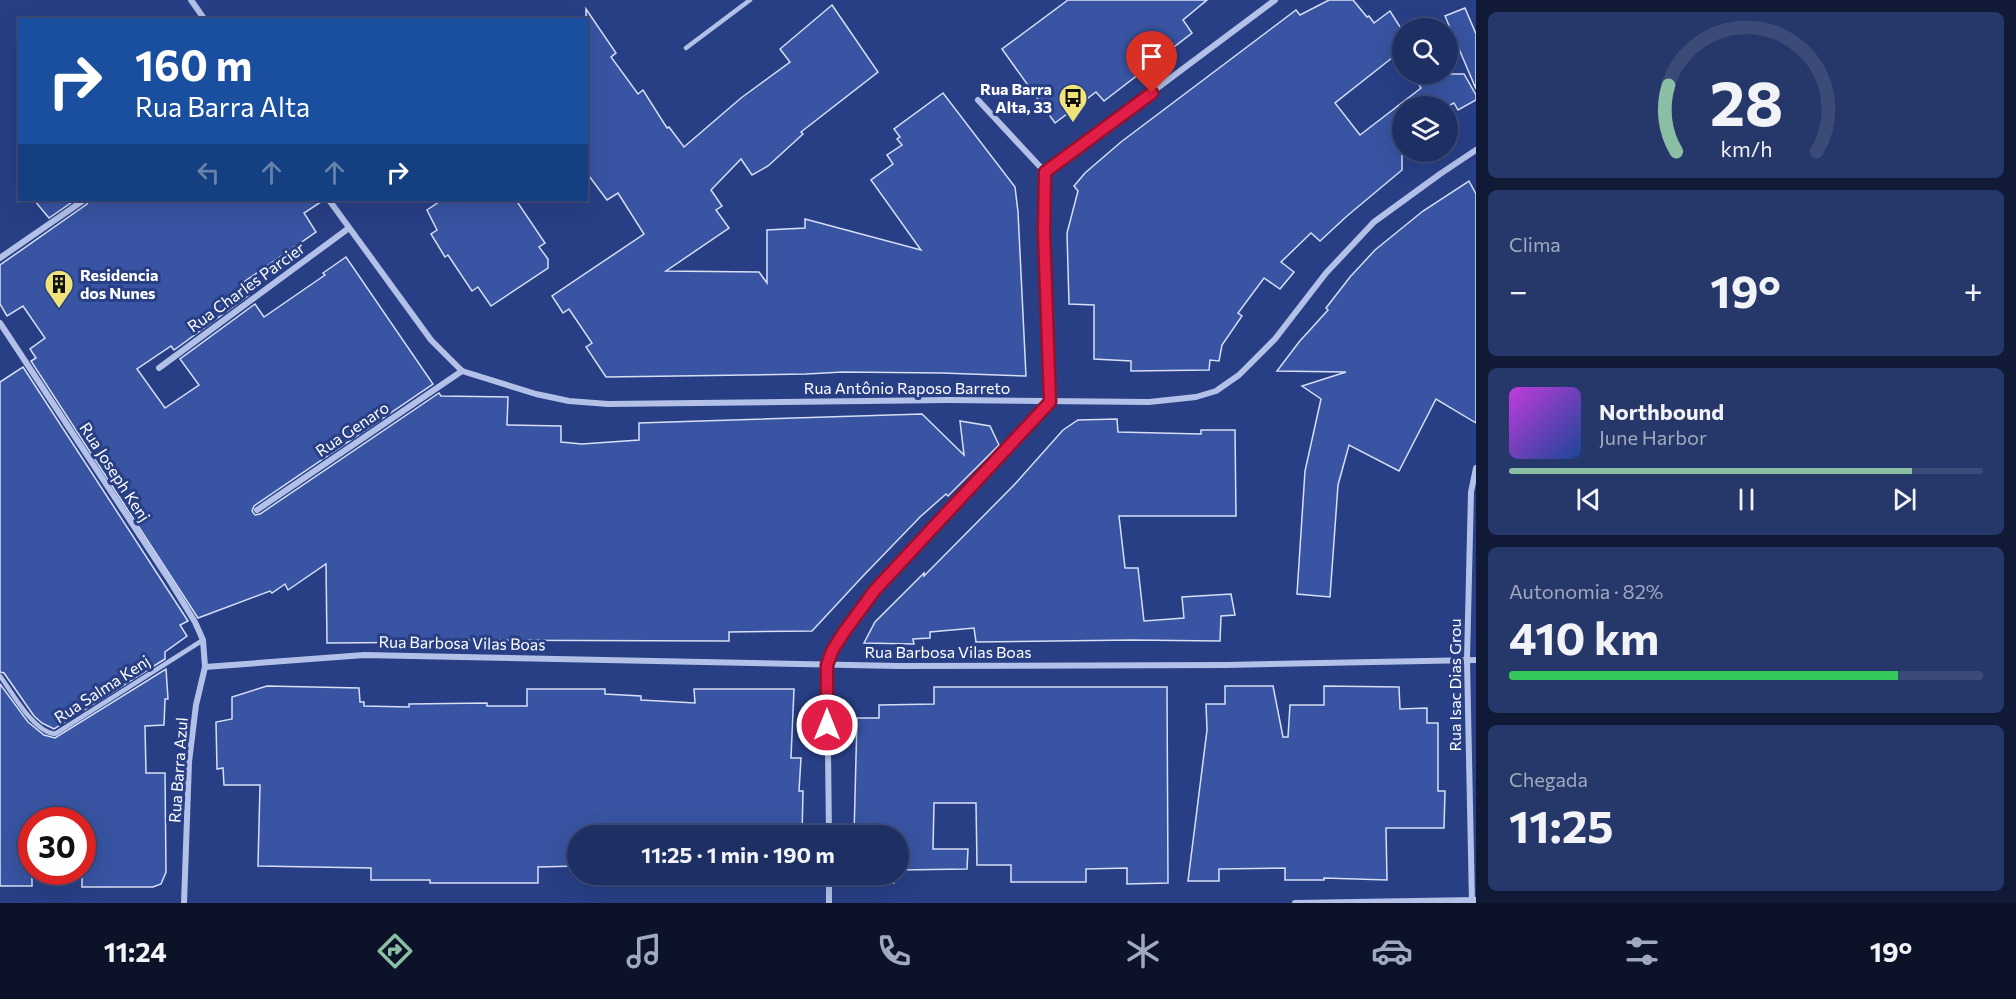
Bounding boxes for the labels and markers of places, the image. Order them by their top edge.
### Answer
pin [1126,31,1177,93]
place label: Rua Barra Alta, 33 [980,79,1052,116]
bus stop icon: Rua Barra Alta, 33 [1057,82,1089,124]
place label: Residencia dos Nunes [80,265,159,302]
building icon: Residencia dos Nunes [43,268,75,310]

